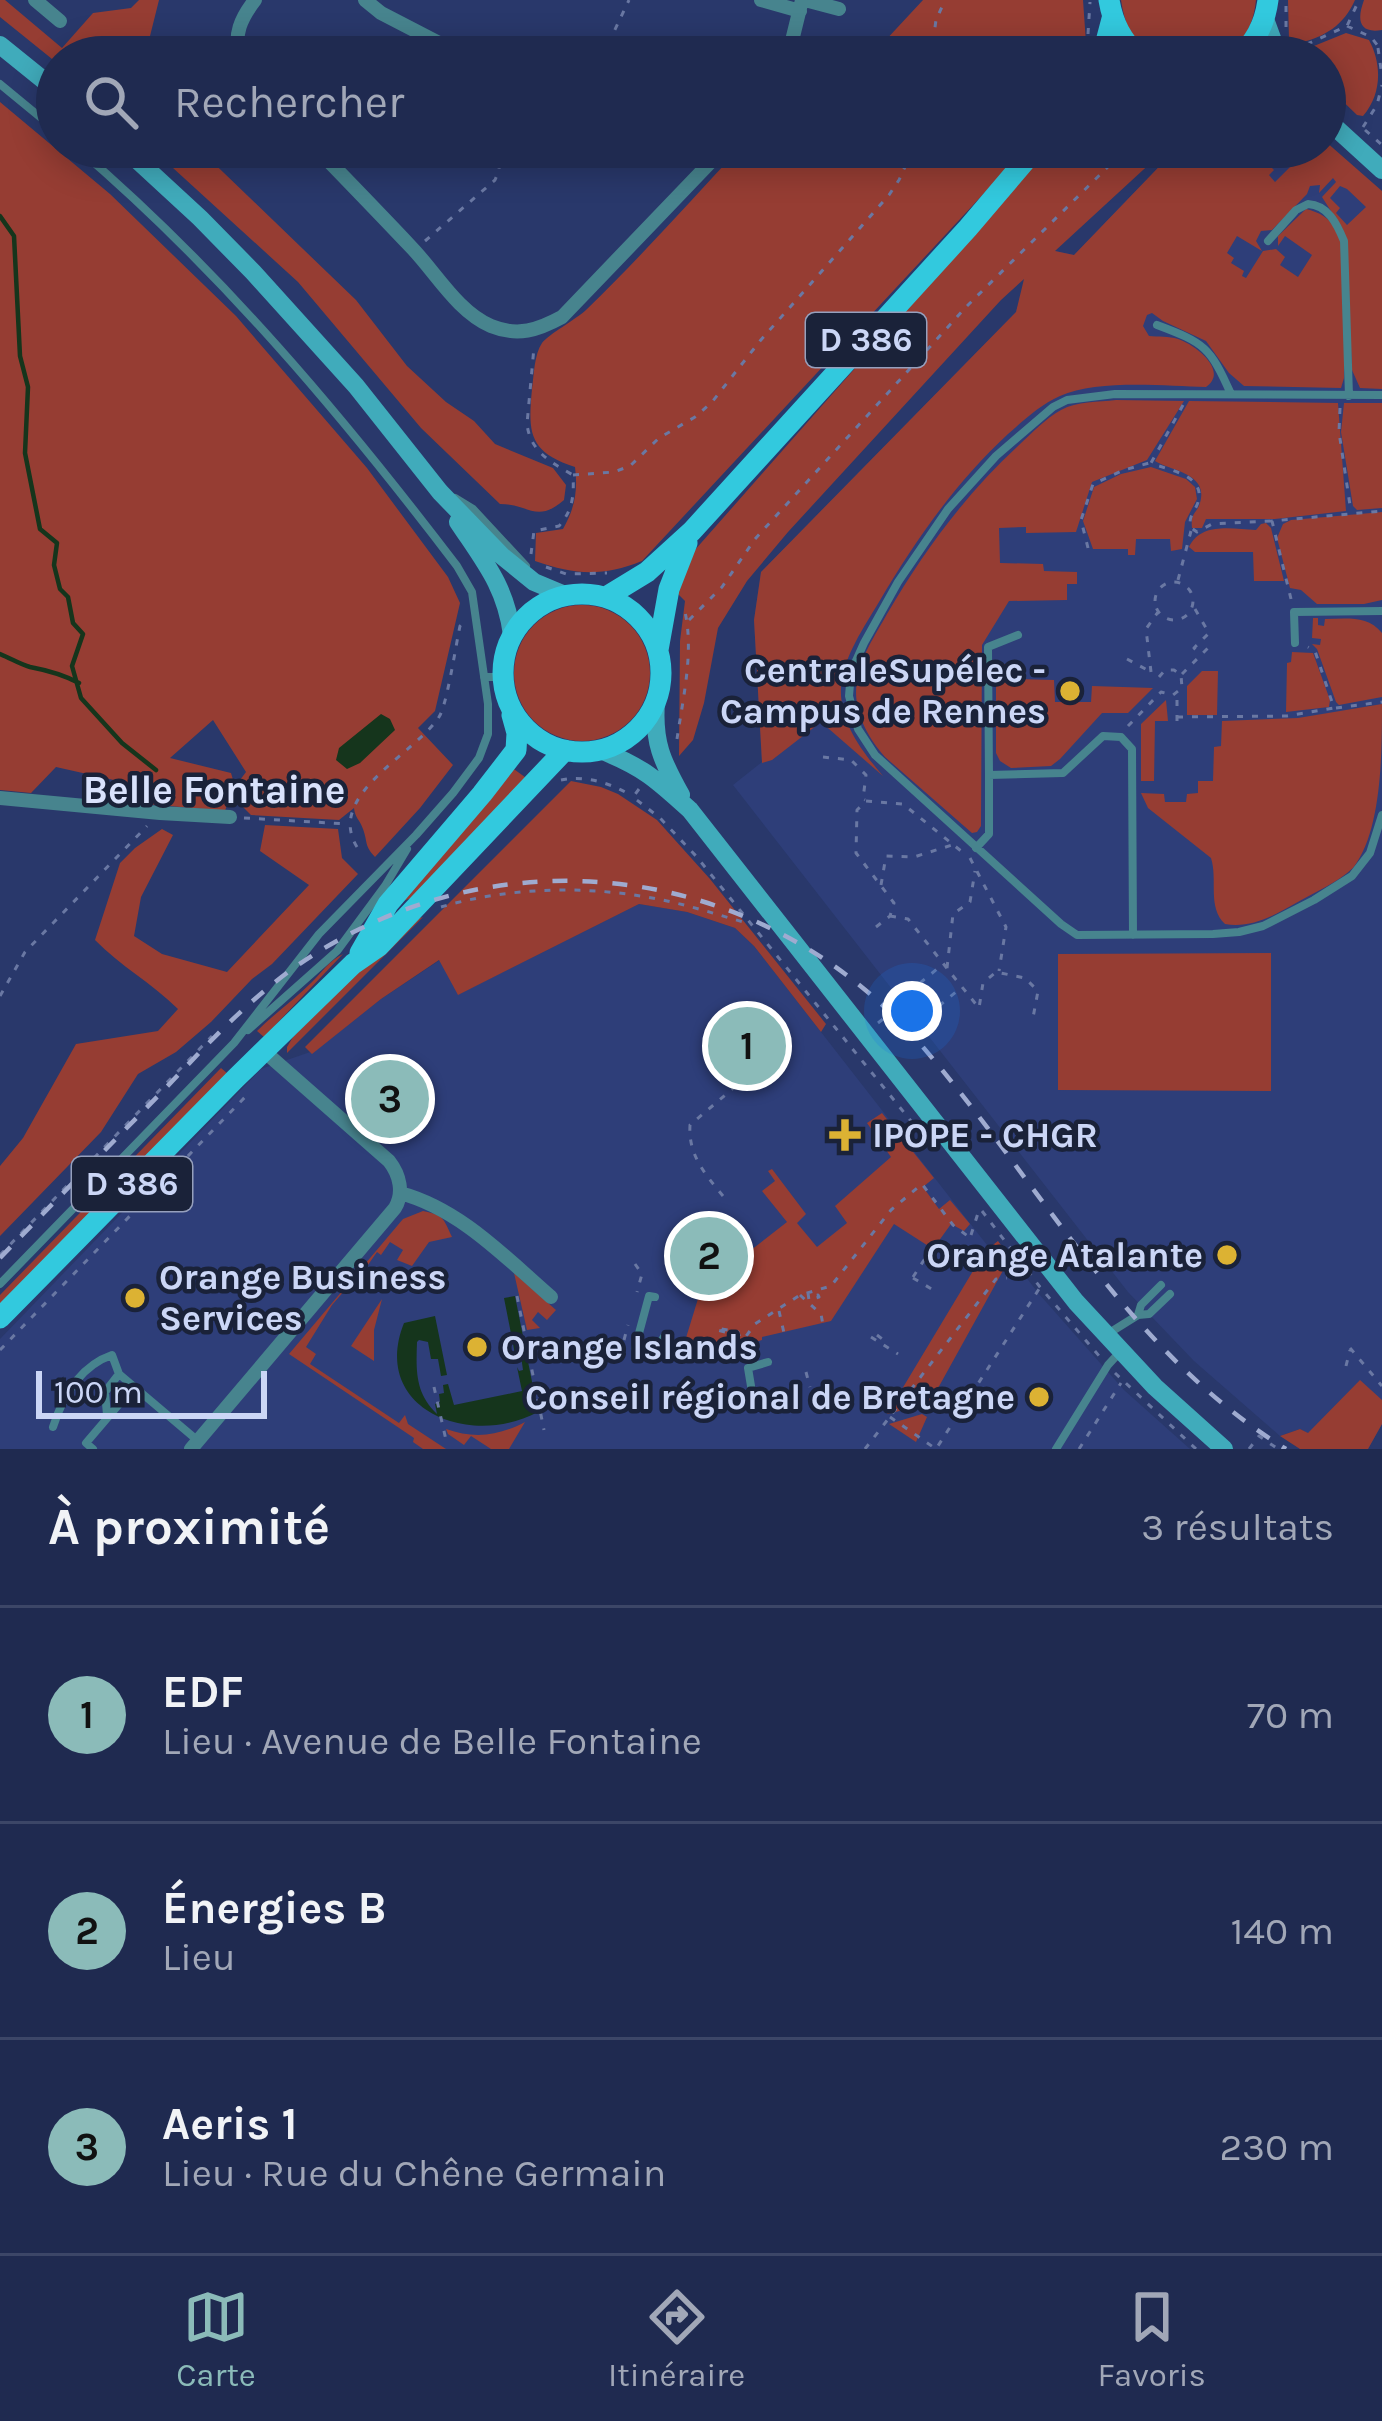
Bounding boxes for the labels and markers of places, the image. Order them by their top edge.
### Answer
place label: CentraleSupélec - Campus de Rennes [720,649,1046,732]
marker: CentraleSupélec - Campus de Rennes [1057,678,1083,704]
pin: 1 [708,1001,786,1091]
pin: 3 [351,1054,429,1144]
place label: IPOPE - CHGR [872,1114,1098,1156]
marker: IPOPE - CHGR [829,1119,861,1151]
pin: 2 [670,1211,748,1301]
place label: Orange Atalante [926,1234,1203,1277]
marker: Orange Atalante [1214,1242,1240,1268]
place label: Orange Business Services [159,1256,447,1339]
marker: Orange Business Services [122,1285,148,1311]
place label: Orange Islands [501,1326,758,1369]
marker: Orange Islands [464,1334,490,1360]
place label: Conseil régional de Bretagne [525,1376,1015,1419]
marker: Conseil régional de Bretagne [1026,1384,1052,1410]

